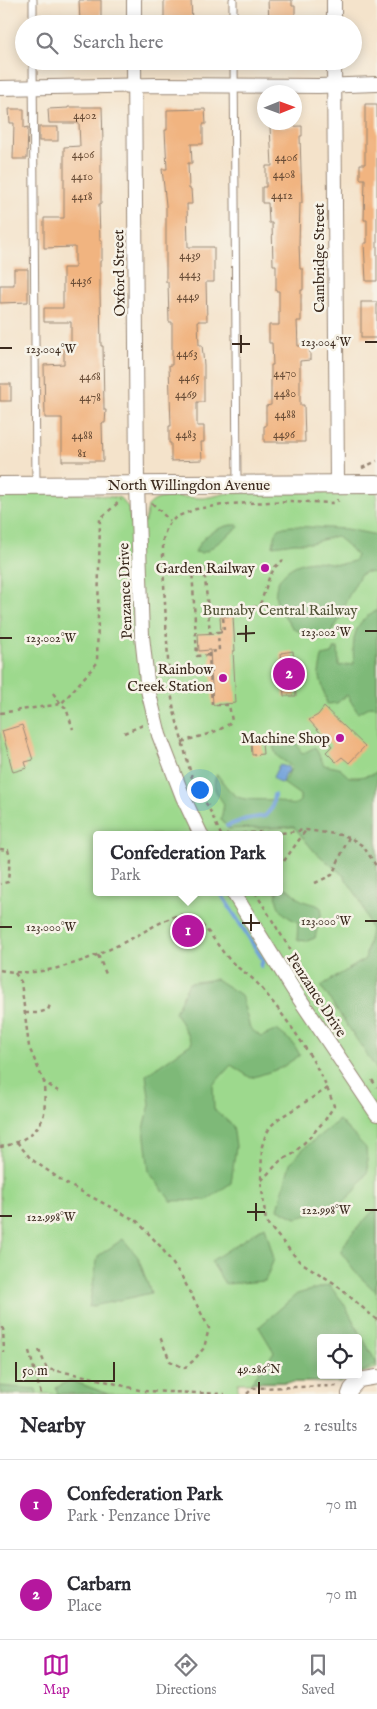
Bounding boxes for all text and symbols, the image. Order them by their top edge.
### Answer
search box [15,15,362,70]
icon: search [33,29,61,57]
text: Search here [73,31,164,55]
north arrow [257,85,302,130]
house number: 4402 [73,108,97,123]
house number: 4406 [72,147,95,162]
house number: 4406 [275,150,298,165]
house number: 4408 [273,167,295,182]
house number: 4410 [71,169,93,184]
house number: 4412 [271,188,293,203]
house number: 4418 [72,189,93,204]
street label: Cambridge Street [310,203,329,313]
street label: Oxford Street [109,229,130,317]
house number: 4439 [179,248,201,263]
house number: 4443 [179,267,201,282]
house number: 4436 [70,273,93,288]
house number: 4449 [177,289,199,304]
text: 123.004°W [301,335,352,350]
text: 123.004°W [26,342,77,357]
house number: 4463 [176,346,198,361]
house number: 4470 [274,366,297,381]
house number: 4468 [79,369,101,384]
house number: 4465 [178,370,200,385]
house number: 4480 [274,386,296,401]
house number: 4469 [175,387,197,402]
house number: 4478 [79,390,101,405]
house number: 4488 [274,407,296,422]
house number: 4483 [176,427,196,442]
house number: 4496 [273,427,296,442]
house number: 4488 [71,428,93,443]
house number: 81 [77,446,87,461]
street label: North Willingdon Avenue [108,476,270,495]
street label: Penzance Drive [114,542,137,639]
place label: Garden Railway [156,559,256,578]
marker: Garden Railway [259,562,271,574]
park label: Burnaby Central Railway [202,601,358,620]
text: 123.002°W [301,625,351,640]
text: 123.002°W [26,631,76,646]
pin: 2 [273,655,305,693]
place label: Rainbow Creek Station [127,660,214,696]
marker: Rainbow Creek Station [217,672,229,684]
place label: Machine Shop [241,729,330,748]
marker: Machine Shop [334,732,346,744]
your location [187,777,213,803]
popup [93,831,283,896]
text: Confederation Park [110,842,266,866]
text: Park [110,866,141,886]
pin: 1 [172,912,204,950]
text: 123.000°W [301,914,352,929]
text: 123.000°W [26,920,77,935]
street label: Penzance Drive [282,950,351,1041]
text: 122.998°W [302,1203,351,1218]
text: 122.998°W [27,1210,76,1225]
map controls [317,1334,362,1379]
button: locate [317,1334,362,1379]
scale bar [15,1359,115,1382]
text: 50 m [22,1362,48,1380]
text: 49.286°N [237,1362,281,1377]
text: Nearby [20,1413,85,1440]
text: 2 results [303,1417,357,1437]
text: Confederation Park [67,1483,223,1507]
text: 1 [33,1495,39,1515]
text: 70 m [326,1495,357,1515]
text: Park · Penzance Drive [67,1507,211,1527]
text: Carbarn [67,1573,131,1597]
text: 2 [32,1585,40,1605]
text: 70 m [326,1585,357,1605]
text: Place [67,1597,102,1617]
tab: Map [42,1651,70,1699]
tab: Directions [155,1651,216,1699]
tab: Saved [301,1651,334,1699]

